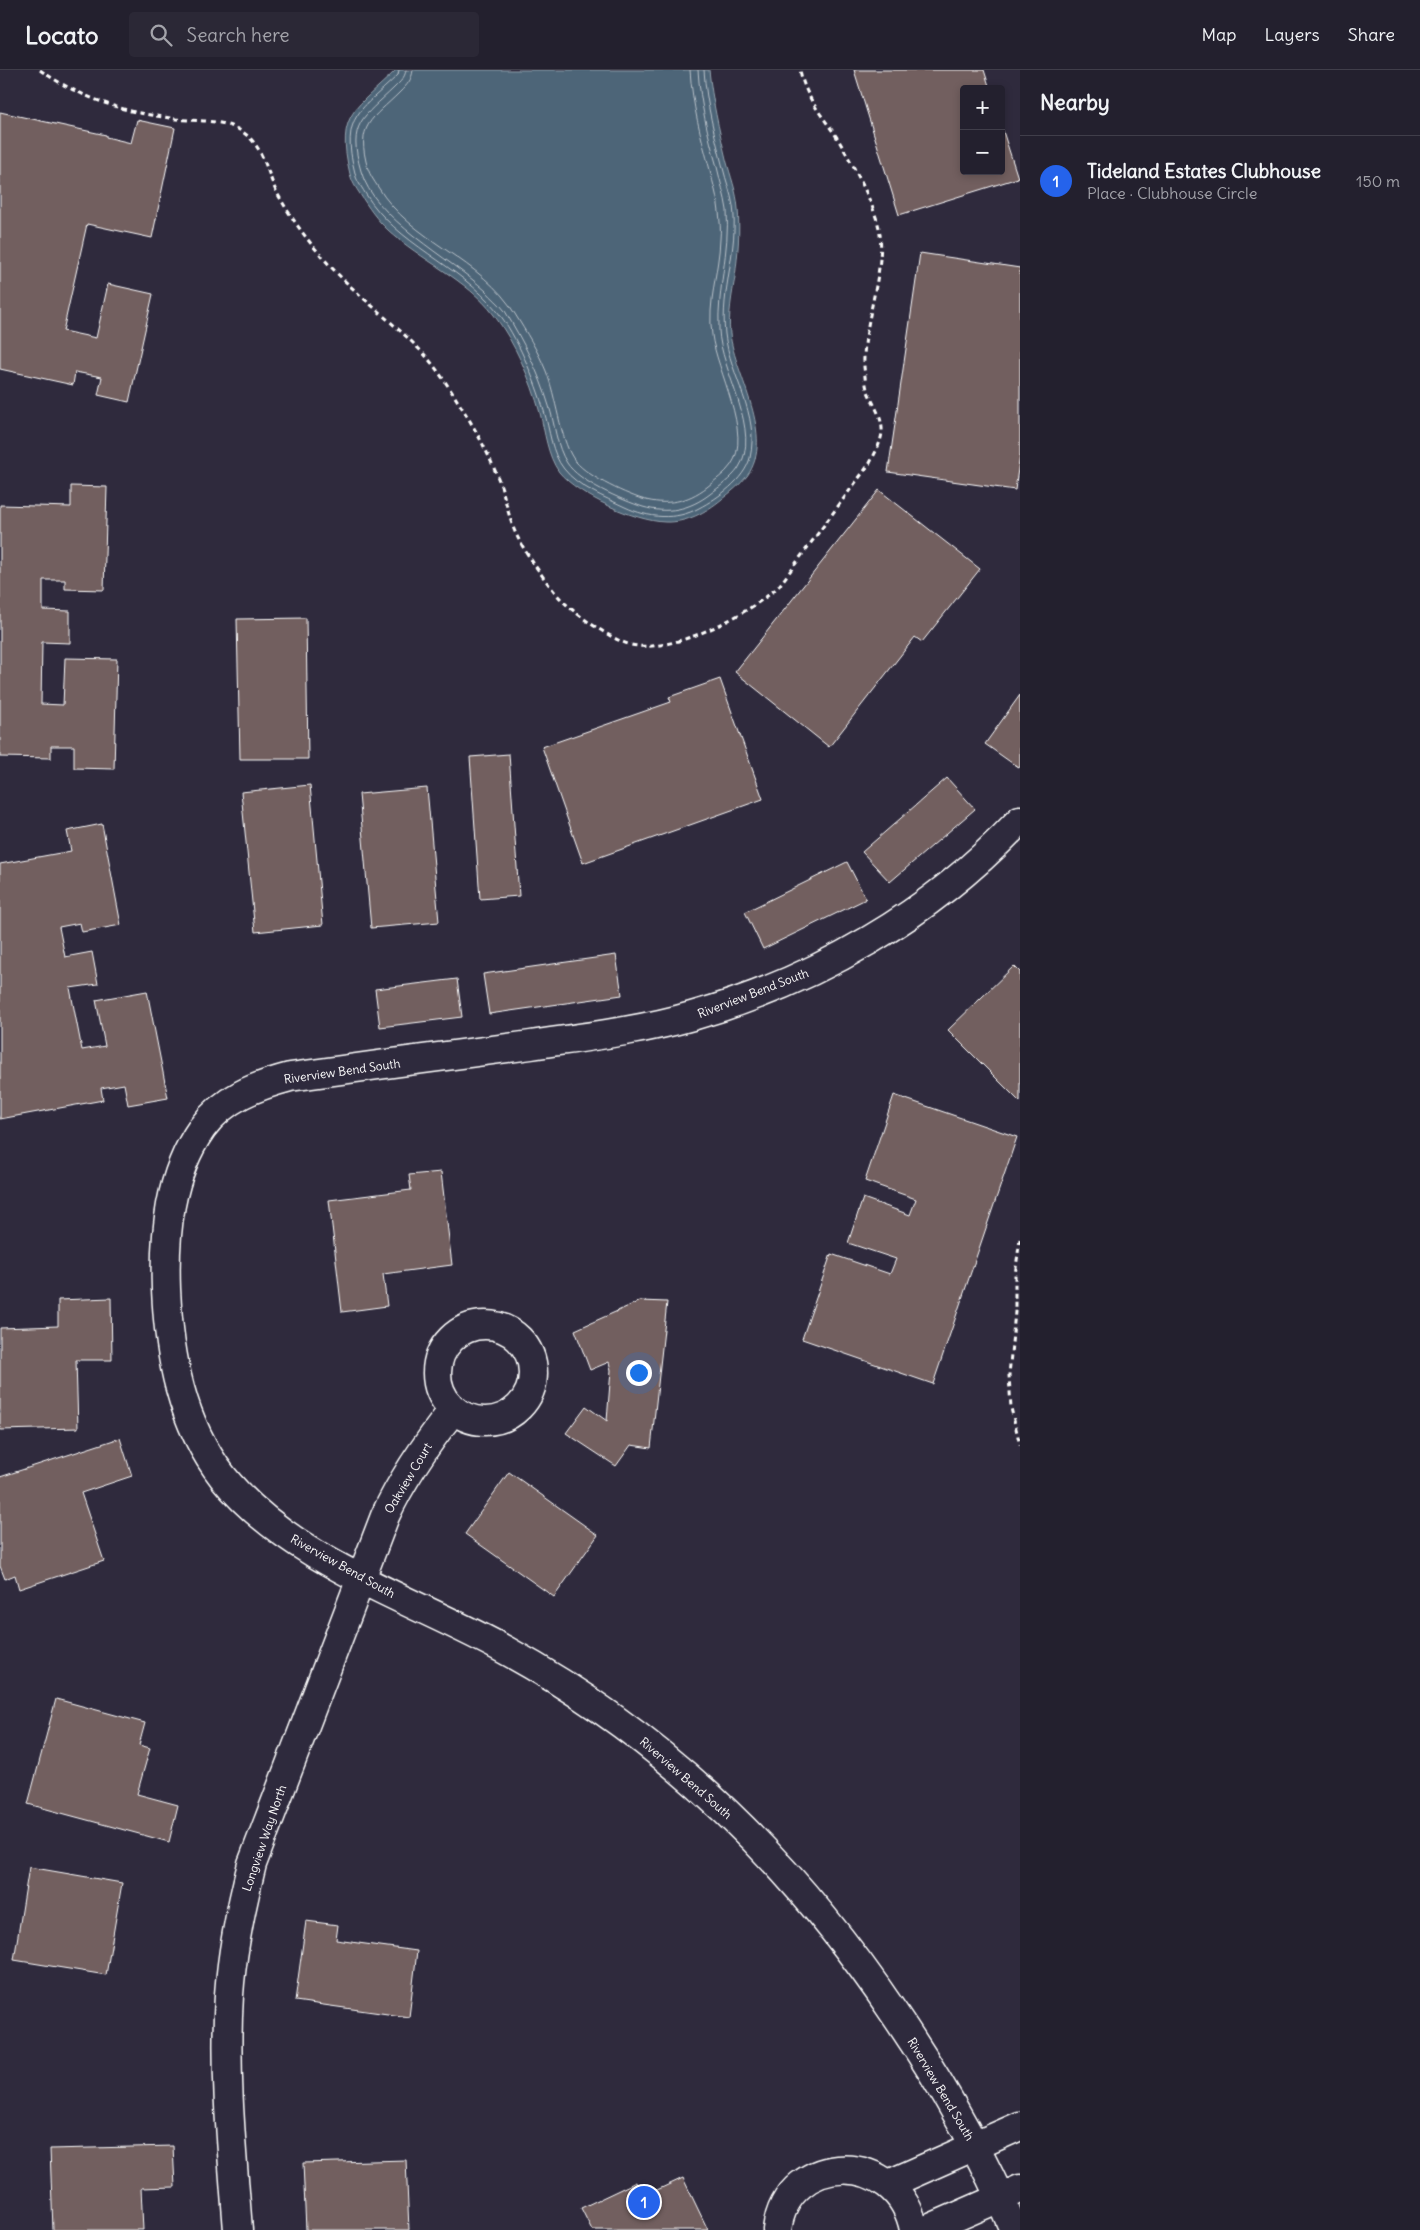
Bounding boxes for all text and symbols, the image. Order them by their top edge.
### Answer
search box [129,12,479,57]
text: Locato [25,20,99,50]
icon: search [147,21,175,49]
text: Search here [187,23,290,47]
text: Map [1201,23,1236,46]
text: Layers [1264,23,1320,46]
text: Share [1348,23,1395,46]
map controls [960,85,1005,175]
button: + [960,85,1005,130]
text: Nearby [1040,89,1110,116]
button: − [960,130,1005,175]
text: Tideland Estates Clubhouse [1087,159,1321,183]
text: 1 [1053,171,1059,191]
text: 150 m [1356,171,1400,191]
text: Place · Clubhouse Circle [1087,183,1257,203]
street label: Riverview Bend South [696,965,811,1021]
street label: Riverview Bend South [283,1055,401,1087]
your location [626,1360,652,1386]
street label: Oakview Court [381,1440,435,1516]
street label: Riverview Bend South [288,1531,398,1601]
street label: Riverview Bend South [637,1734,735,1822]
street label: Longview Way North [239,1783,289,1893]
street label: Riverview Bend South [904,2035,978,2143]
pin: 1 [628,2183,660,2221]

